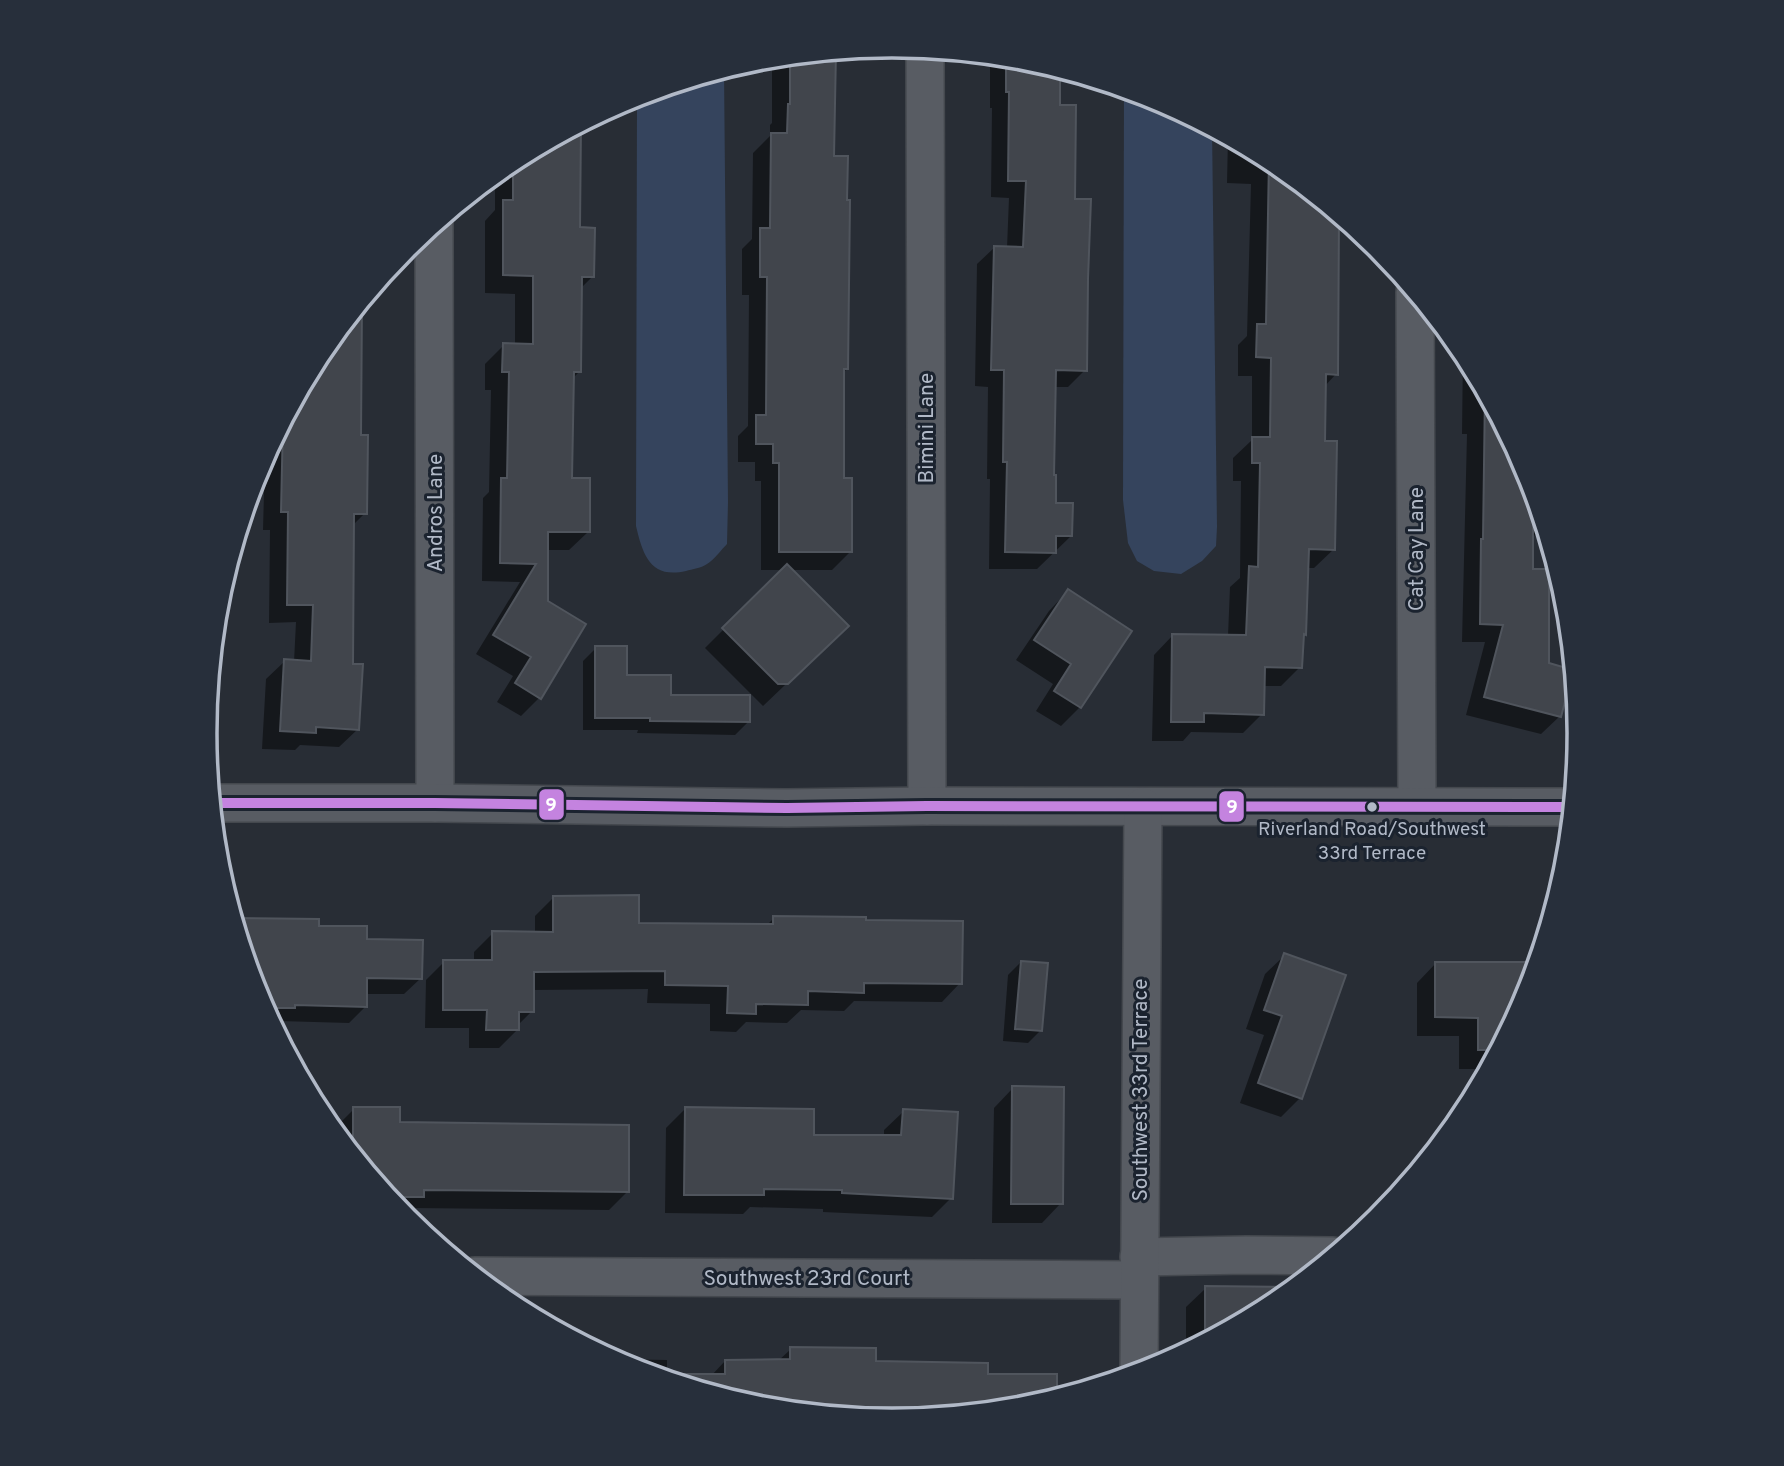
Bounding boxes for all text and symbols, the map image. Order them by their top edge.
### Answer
street label: Bimini Lane [914,373,941,483]
street label: Andros Lane [423,454,450,572]
street label: Cat Cay Lane [1404,487,1431,611]
line badge: 9 [538,788,565,821]
line badge: 9 [1218,790,1245,823]
text: 9 [545,794,557,818]
text: 9 [1226,796,1238,820]
marker: Riverland Road/Southwest 33rd Terrace [1365,800,1379,814]
place label: Riverland Road/Southwest 33rd Terrace [1258,818,1486,866]
street label: Southwest 33rd Terrace [1128,978,1155,1202]
street label: Southwest 23rd Court [704,1266,910,1293]

